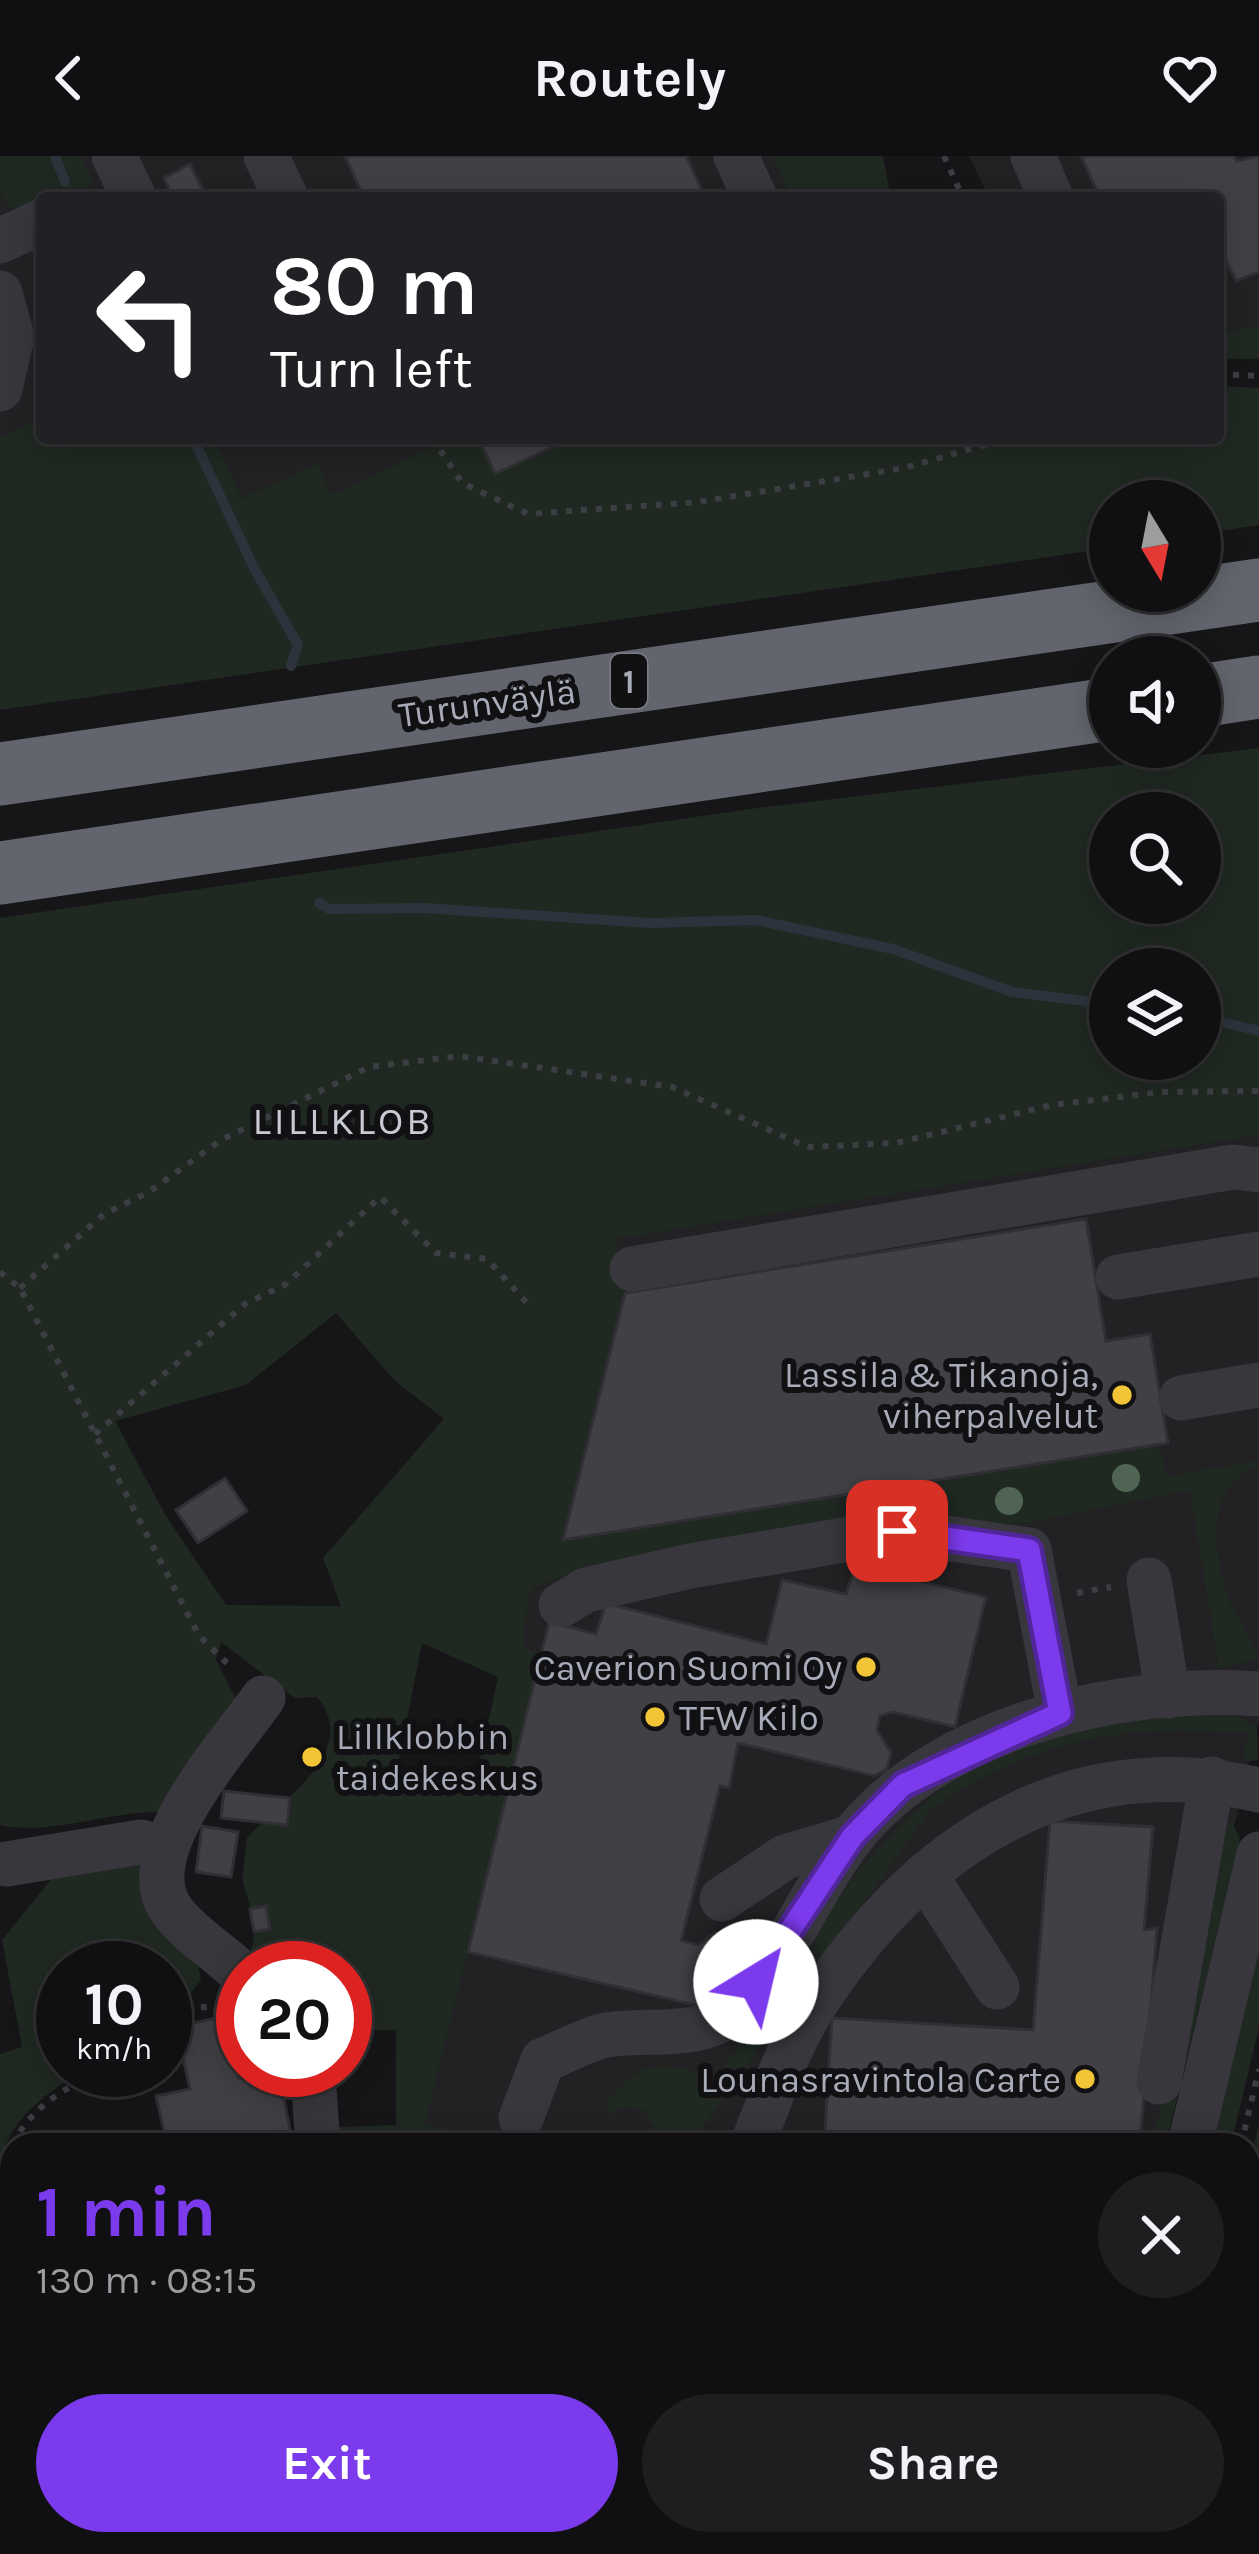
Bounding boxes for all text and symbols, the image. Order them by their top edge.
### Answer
icon: back [36,45,102,111]
icon: heart [1157,45,1223,111]
text: Routely [533,46,726,110]
text: 80 m [270,237,478,335]
icon: left [72,240,228,396]
text: Turn left [270,337,473,401]
north arrow [1089,480,1221,612]
map controls [1089,480,1221,1080]
button: sound [1089,636,1221,768]
road number: 1 [611,654,647,708]
street label: Turunväylä [396,670,578,736]
button: search [1089,792,1221,924]
button: layers [1089,948,1221,1080]
district label: LILLKLOB [253,1098,433,1144]
place label: Lassila & Tikanoja, viherpalvelut [784,1354,1098,1437]
marker: Lassila & Tikanoja, viherpalvelut [1109,1382,1135,1408]
pin [846,1480,948,1582]
icon: arrive [864,1498,930,1564]
place label: Caverion Suomi Oy [534,1647,842,1689]
marker: Caverion Suomi Oy [853,1654,879,1680]
place label: TFW Kilo [679,1697,819,1739]
marker: TFW Kilo [642,1704,668,1730]
place label: Lillklobbin taidekeskus [336,1716,539,1799]
marker: Lillklobbin taidekeskus [299,1744,325,1770]
position arrow [693,1919,819,2045]
speed limit sign: 20 [216,1941,372,2097]
text: 10 [84,1969,144,2039]
text: km/h [76,2031,152,2067]
place label: Lounasravintola Carte [700,2059,1061,2101]
marker: Lounasravintola Carte [1072,2066,1098,2092]
text: 1 min [36,2170,217,2254]
button: close [1098,2172,1224,2298]
text: 130 m · 08:15 [36,2257,257,2303]
button: Exit [36,2394,618,2532]
button: Share [642,2394,1224,2532]

